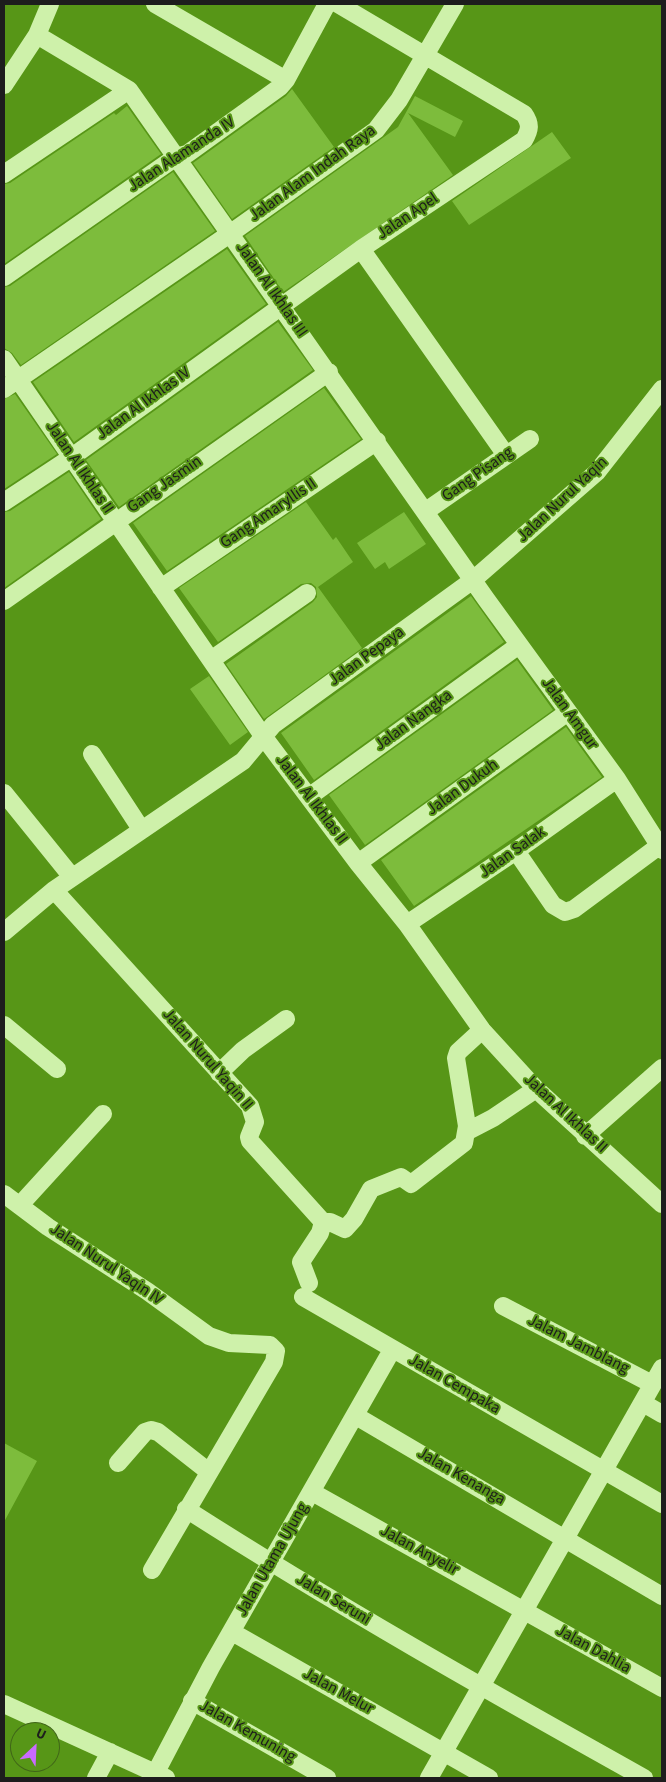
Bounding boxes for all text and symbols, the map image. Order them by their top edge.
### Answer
street label: Jalan Alamanda IV [125,113,239,197]
street label: Jalan Alam Indah Raya [246,122,380,226]
street label: Jalan Apel [374,190,442,244]
street label: Jalan Al Ikhlas III [231,239,311,341]
street label: Jalan Al Ikhlas IV [93,364,195,444]
street label: Jalan Al Ikhlas II [41,418,117,518]
street label: Gang Pisang [439,443,517,507]
street label: Gang Jasmin [124,452,206,518]
street label: Jalan Nurul Yaqin [514,453,612,547]
street label: Gang Amaryllis II [217,475,321,553]
street label: Jalan Pepaya [326,623,408,691]
street label: Jalan Amgur [537,674,601,754]
street label: Jalan Nangka [372,687,456,755]
street label: Jalan Al Ikhlas II [271,751,351,849]
street label: Jalan Dukuh [424,756,502,820]
street label: Jalan Salak [476,823,550,883]
street label: Jalan Nurul Yaqin II [158,1005,256,1115]
street label: Jalan Al Ikhlas II [519,1070,611,1158]
street label: Jalan Nurul Yaqin IV [46,1220,166,1310]
street label: Jalam Jamblang [524,1311,632,1379]
street label: Jalan Cempaka [405,1351,503,1419]
street label: Jalan Kenanga [414,1444,508,1510]
street label: Jalan Utama Ujung [233,1500,313,1620]
street label: Jalan Anyelir [377,1522,461,1580]
street label: Jalan Seruni [292,1570,374,1630]
street label: Jalan Dahlia [552,1622,634,1678]
street label: Jalan Melur [299,1665,377,1719]
street label: Jalan Kemuning [195,1697,299,1767]
north arrow [10,1722,60,1772]
text: U [32,1723,49,1745]

